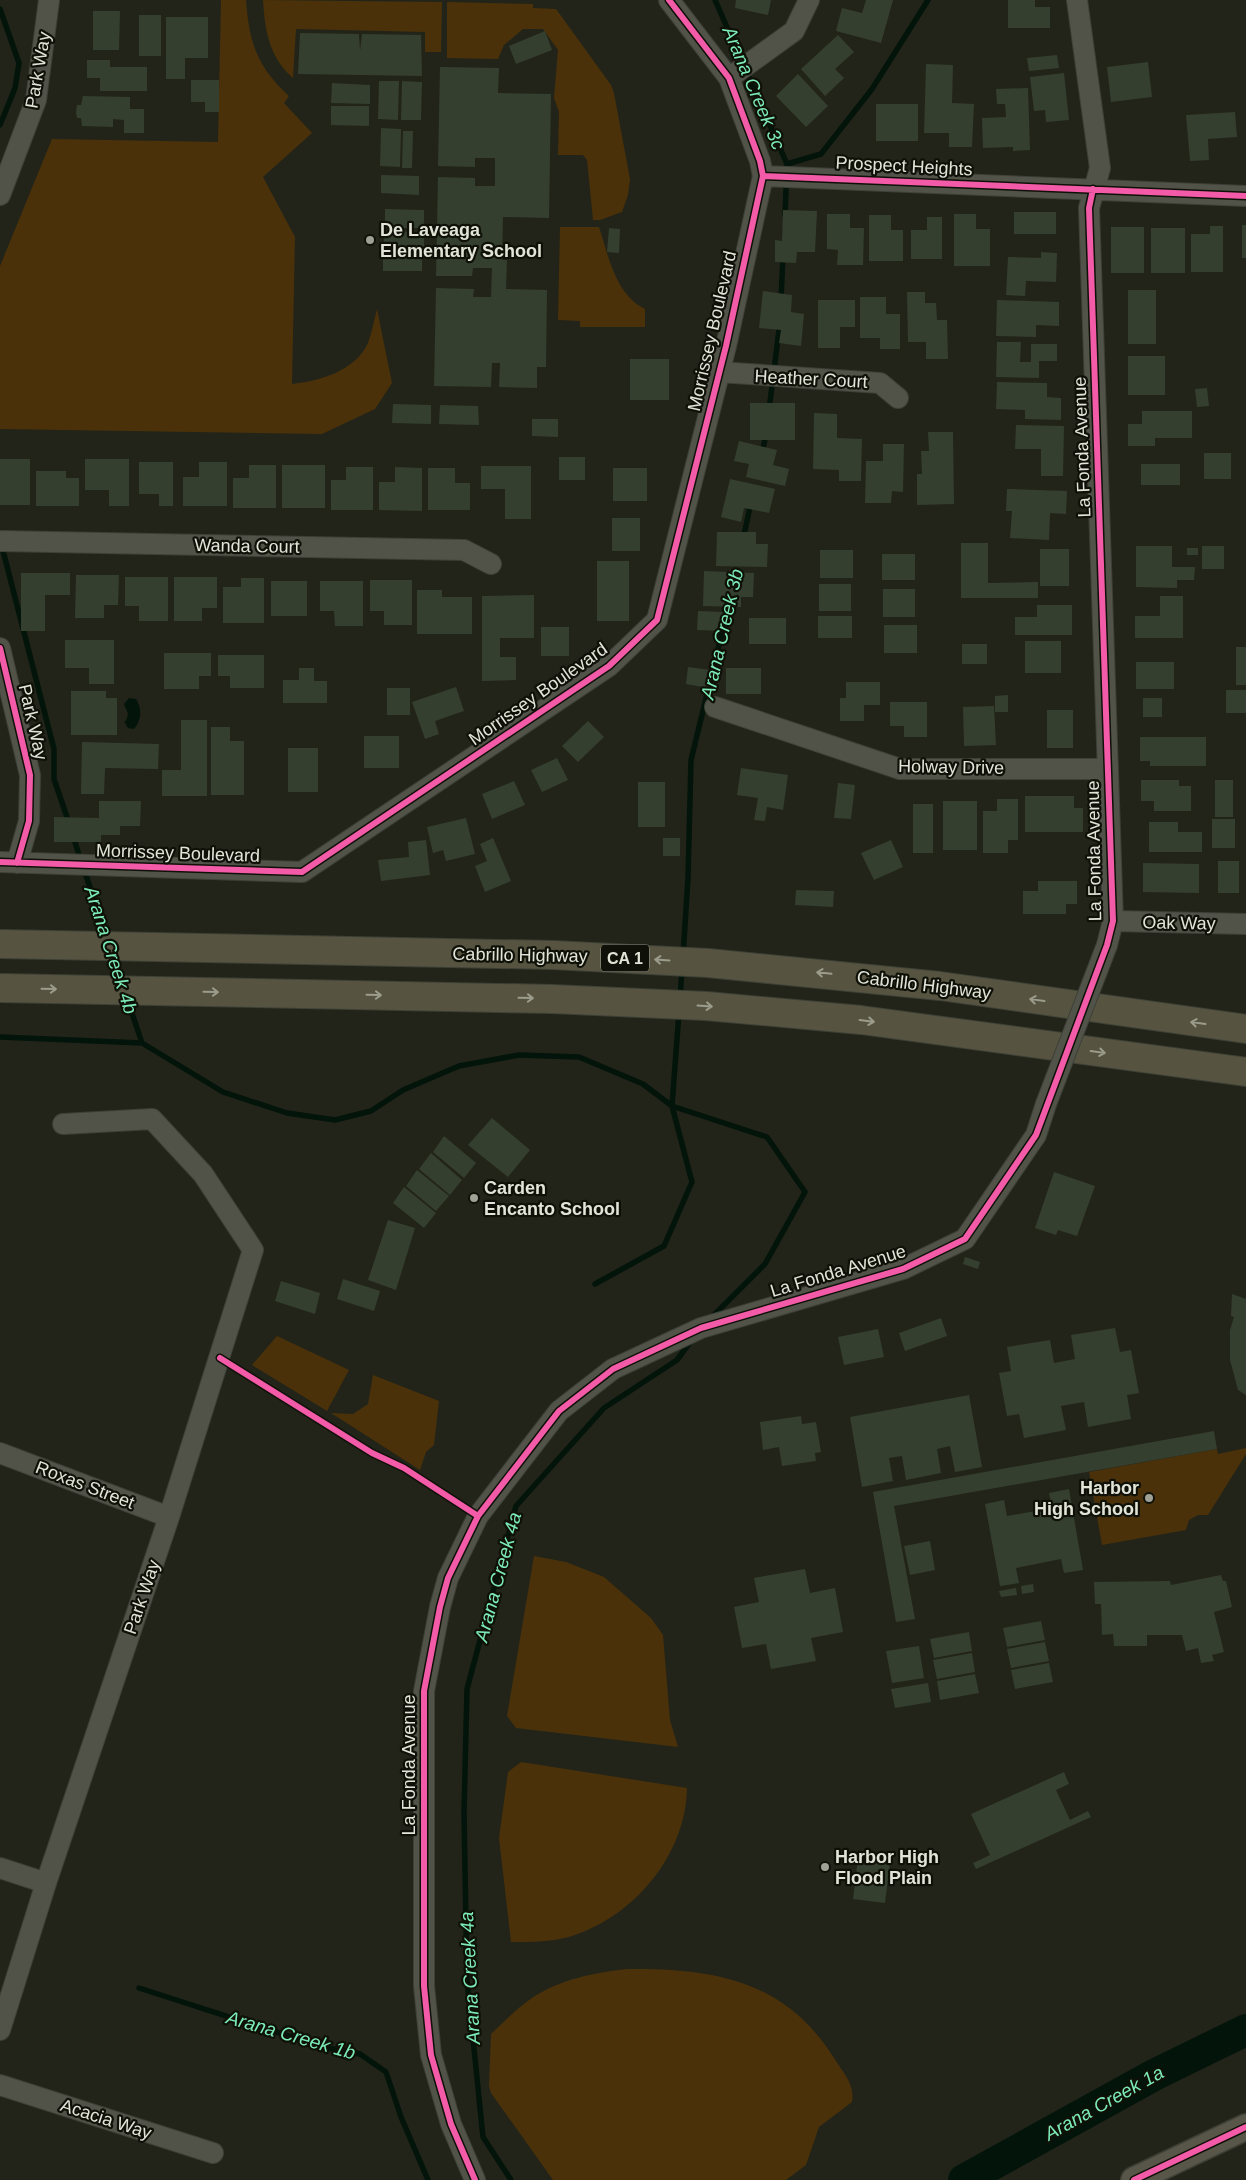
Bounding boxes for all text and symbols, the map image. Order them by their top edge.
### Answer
water label: Arana Creek 3c [718,22,790,153]
street label: Park Way [21,30,55,110]
street label: Prospect Heights [835,152,973,180]
place label: De Laveaga Elementary School [380,220,542,261]
marker: De Laveaga Elementary School [364,234,376,246]
street label: Morrissey Boulevard [684,249,740,413]
street label: Heather Court [754,366,868,392]
street label: La Fonda Avenue [1070,376,1094,518]
street label: Wanda Court [194,535,300,557]
water label: Arana Creek 3b [697,567,747,702]
street label: Morrissey Boulevard [465,639,611,749]
street label: Park Way [15,682,51,762]
street label: Holway Drive [898,756,1004,778]
street label: La Fonda Avenue [1083,780,1105,922]
street label: Morrissey Boulevard [96,840,260,866]
water label: Arana Creek 4b [80,883,142,1017]
street label: Oak Way [1142,912,1216,934]
street label: Cabrillo Highway [452,944,588,966]
road number: CA 1 [601,944,649,971]
one-way arrow [654,955,670,964]
street label: Cabrillo Highway [856,967,992,1003]
one-way arrow [816,968,832,978]
one-way arrow [40,984,56,994]
one-way arrow [202,987,219,997]
one-way arrow [365,990,381,1000]
one-way arrow [517,993,533,1003]
one-way arrow [1029,995,1045,1005]
one-way arrow [697,1002,713,1011]
one-way arrow [859,1016,875,1026]
one-way arrow [1190,1017,1206,1027]
one-way arrow [1089,1047,1105,1057]
place label: Carden Encanto School [484,1178,620,1219]
marker: Carden Encanto School [468,1192,480,1204]
street label: La Fonda Avenue [768,1241,908,1301]
street label: Roxas Street [33,1457,137,1513]
place label: Harbor High School [1034,1478,1139,1519]
marker: Harbor High School [1143,1492,1155,1504]
water label: Arana Creek 4a [470,1510,525,1645]
street label: Park Way [120,1557,164,1637]
street label: La Fonda Avenue [399,1695,419,1835]
place label: Harbor High Flood Plain [835,1847,939,1888]
marker: Harbor High Flood Plain [819,1861,831,1873]
water label: Arana Creek 4a [456,1911,484,2046]
water label: Arana Creek 1b [223,2006,358,2063]
water label: Arana Creek 1a [1040,2062,1167,2145]
street label: Acacia Way [58,2095,154,2143]

